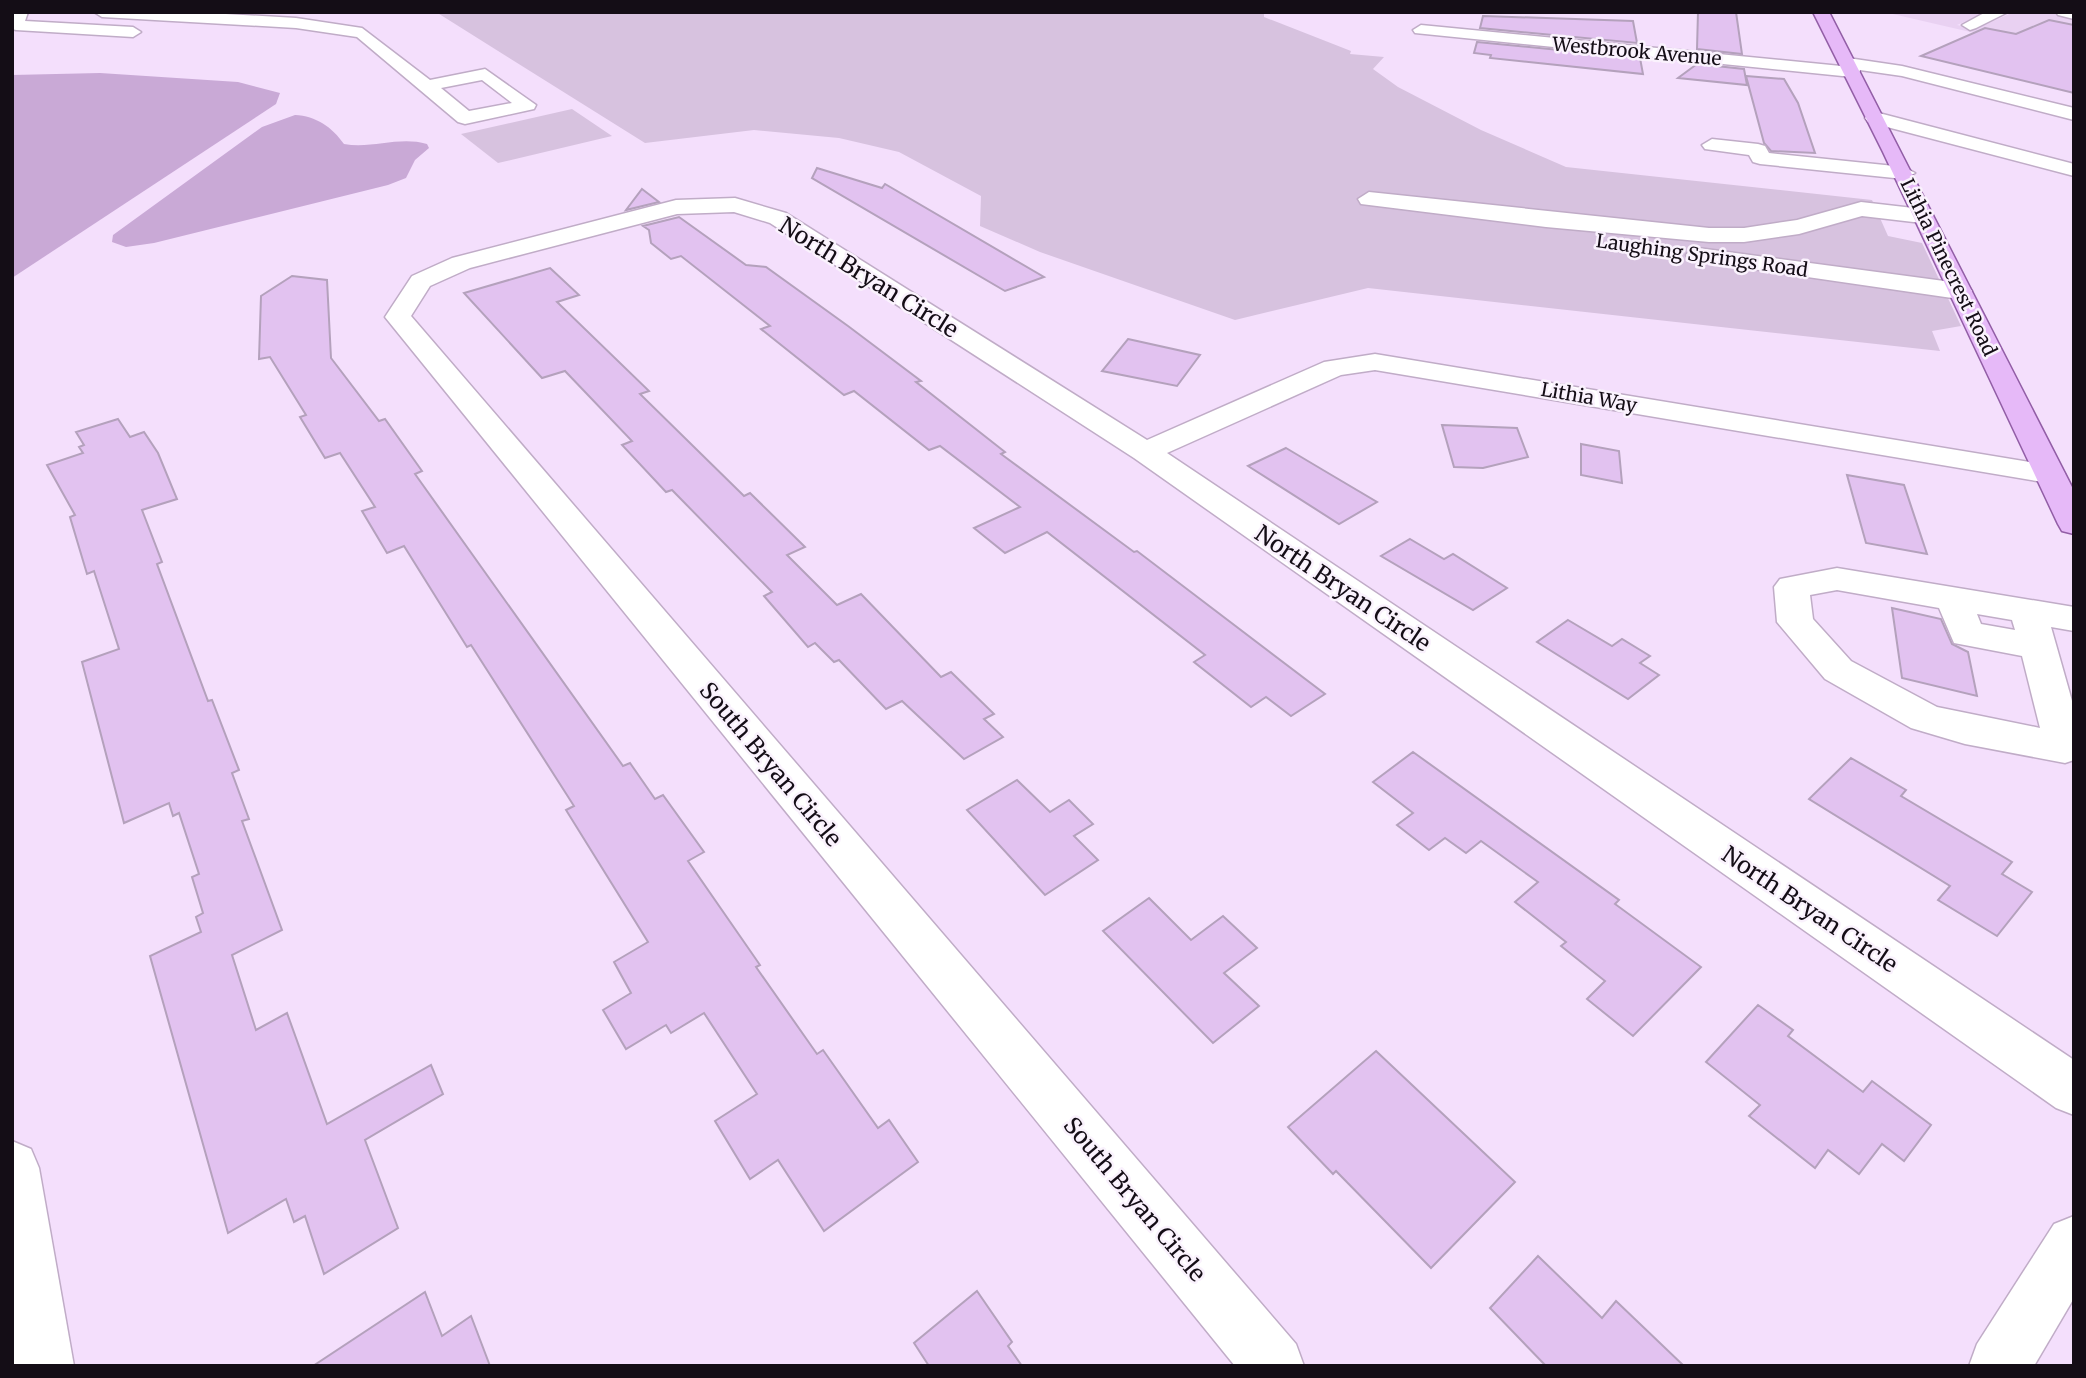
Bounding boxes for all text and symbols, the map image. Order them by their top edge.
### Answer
street label: Westbrook Avenue [1550,32,1723,70]
street label: Lithia Pinecrest Road [1896,174,2002,360]
street label: North Bryan Circle [774,210,964,344]
street label: Laughing Springs Road [1595,228,1809,282]
street label: Lithia Way [1539,377,1639,417]
street label: North Bryan Circle [1250,519,1436,657]
street label: South Bryan Circle [694,676,848,852]
street label: North Bryan Circle [1717,840,1903,978]
street label: South Bryan Circle [1058,1111,1212,1287]

